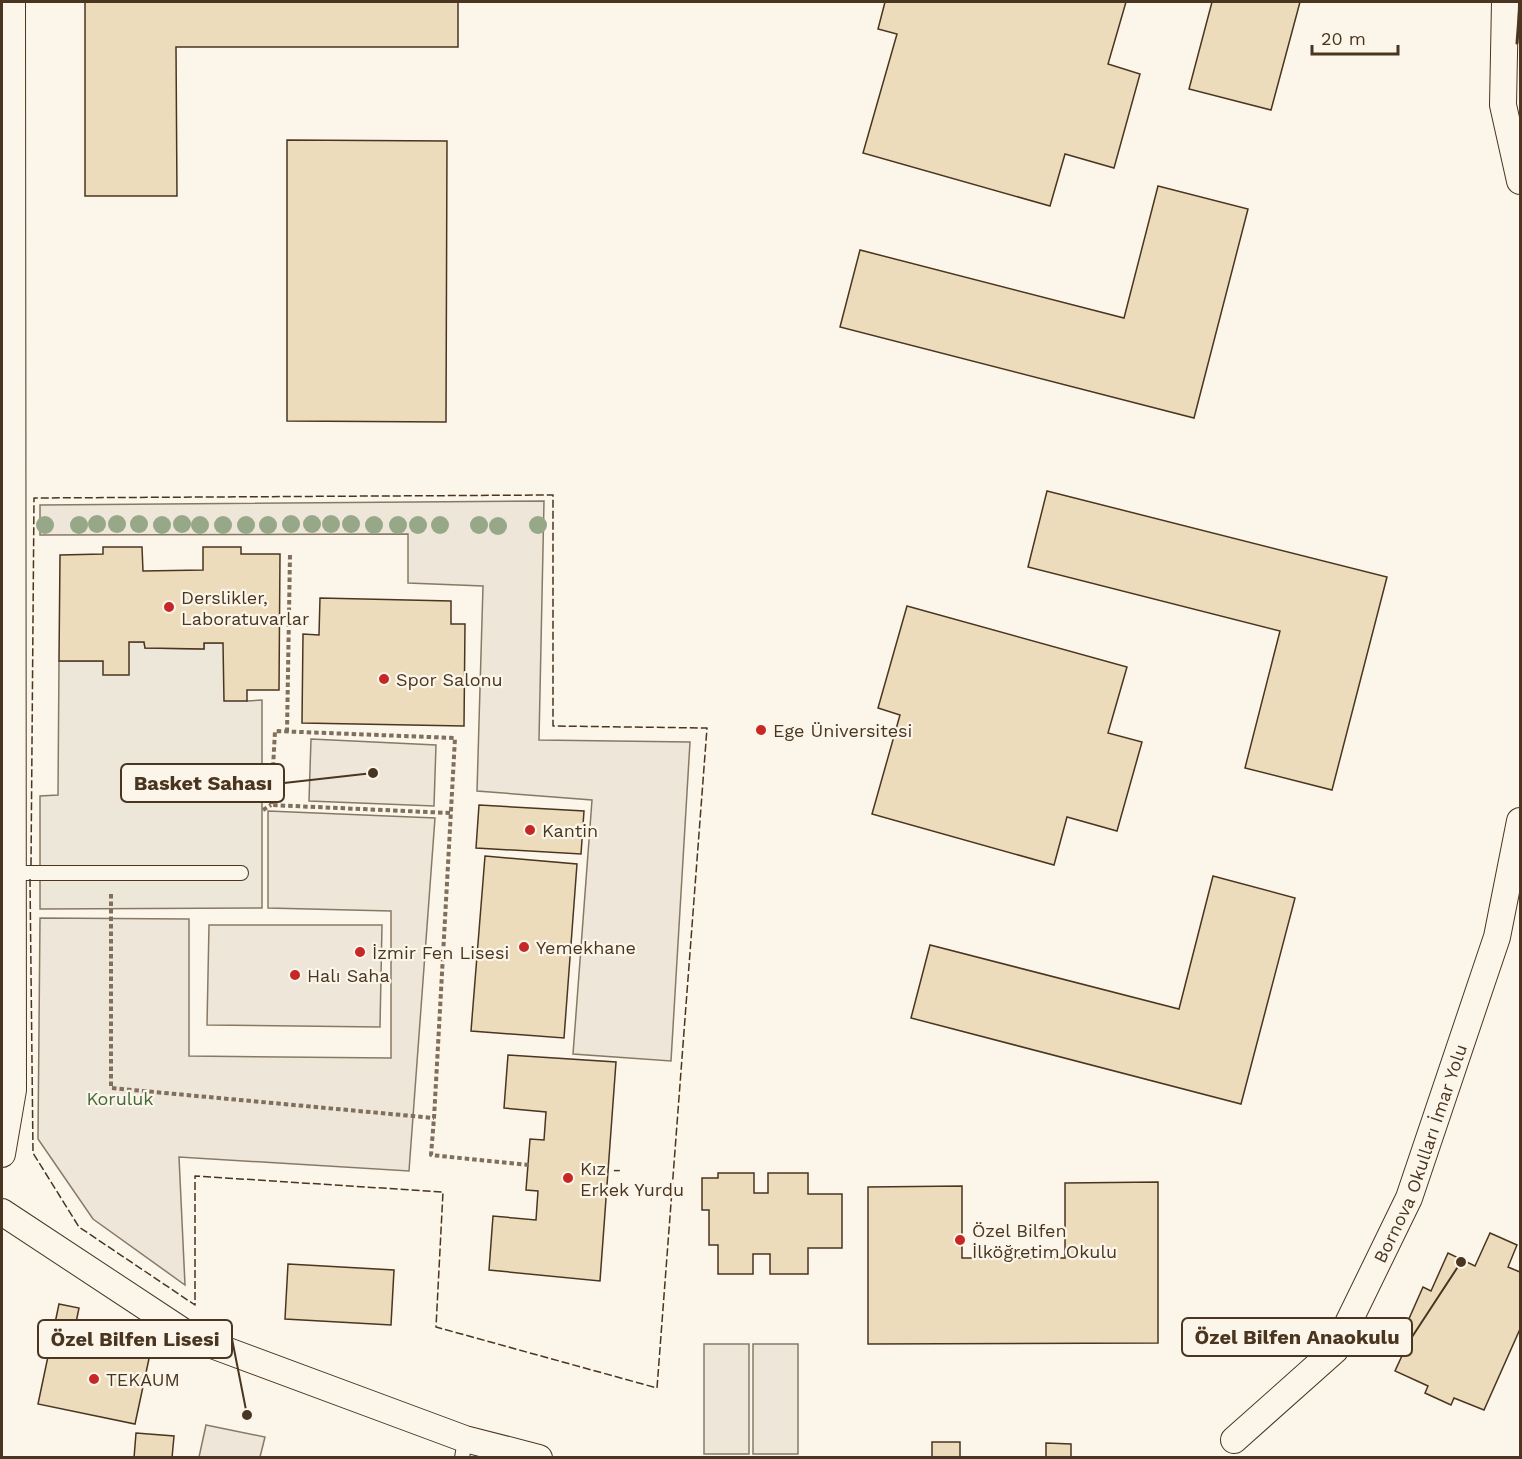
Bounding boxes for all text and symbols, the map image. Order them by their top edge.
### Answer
scale bar [1312,18,1398,56]
text: 20 m [1321,28,1366,49]
place label: Derslikler, Laboratuvarlar [181,587,309,629]
marker: Derslikler, Laboratuvarlar [162,600,176,614]
place label: Spor Salonu [396,669,503,690]
marker: Spor Salonu [377,672,391,686]
place label: Ege Üniversitesi [773,720,912,741]
marker: Ege Üniversitesi [754,723,768,737]
callout: Basket Sahası [121,764,284,802]
text: Basket Sahası [134,771,272,795]
place label: Kantin [542,820,598,841]
marker: Kantin [523,823,537,837]
place label: Yemekhane [536,937,636,958]
marker: Yemekhane [517,940,531,954]
place label: İzmir Fen Lisesi [372,942,509,963]
marker: İzmir Fen Lisesi [353,945,367,959]
place label: Halı Saha [307,965,390,986]
marker: Halı Saha [288,968,302,982]
street label: Bornova Okulları İmar Yolu [1369,1041,1471,1266]
park label: Koruluk [86,1088,154,1109]
place label: Kız - Erkek Yurdu [580,1158,684,1200]
marker: Kız - Erkek Yurdu [561,1171,575,1185]
place label: Özel Bilfen İlköğretim Okulu [972,1220,1117,1262]
marker: Özel Bilfen İlköğretim Okulu [953,1233,967,1247]
callout: Özel Bilfen Anaokulu [1182,1318,1412,1356]
callout: Özel Bilfen Lisesi [38,1320,232,1358]
text: Özel Bilfen Anaokulu [1194,1325,1400,1349]
text: Özel Bilfen Lisesi [51,1327,219,1351]
place label: TEKAUM [106,1369,180,1390]
marker: TEKAUM [87,1372,101,1386]

